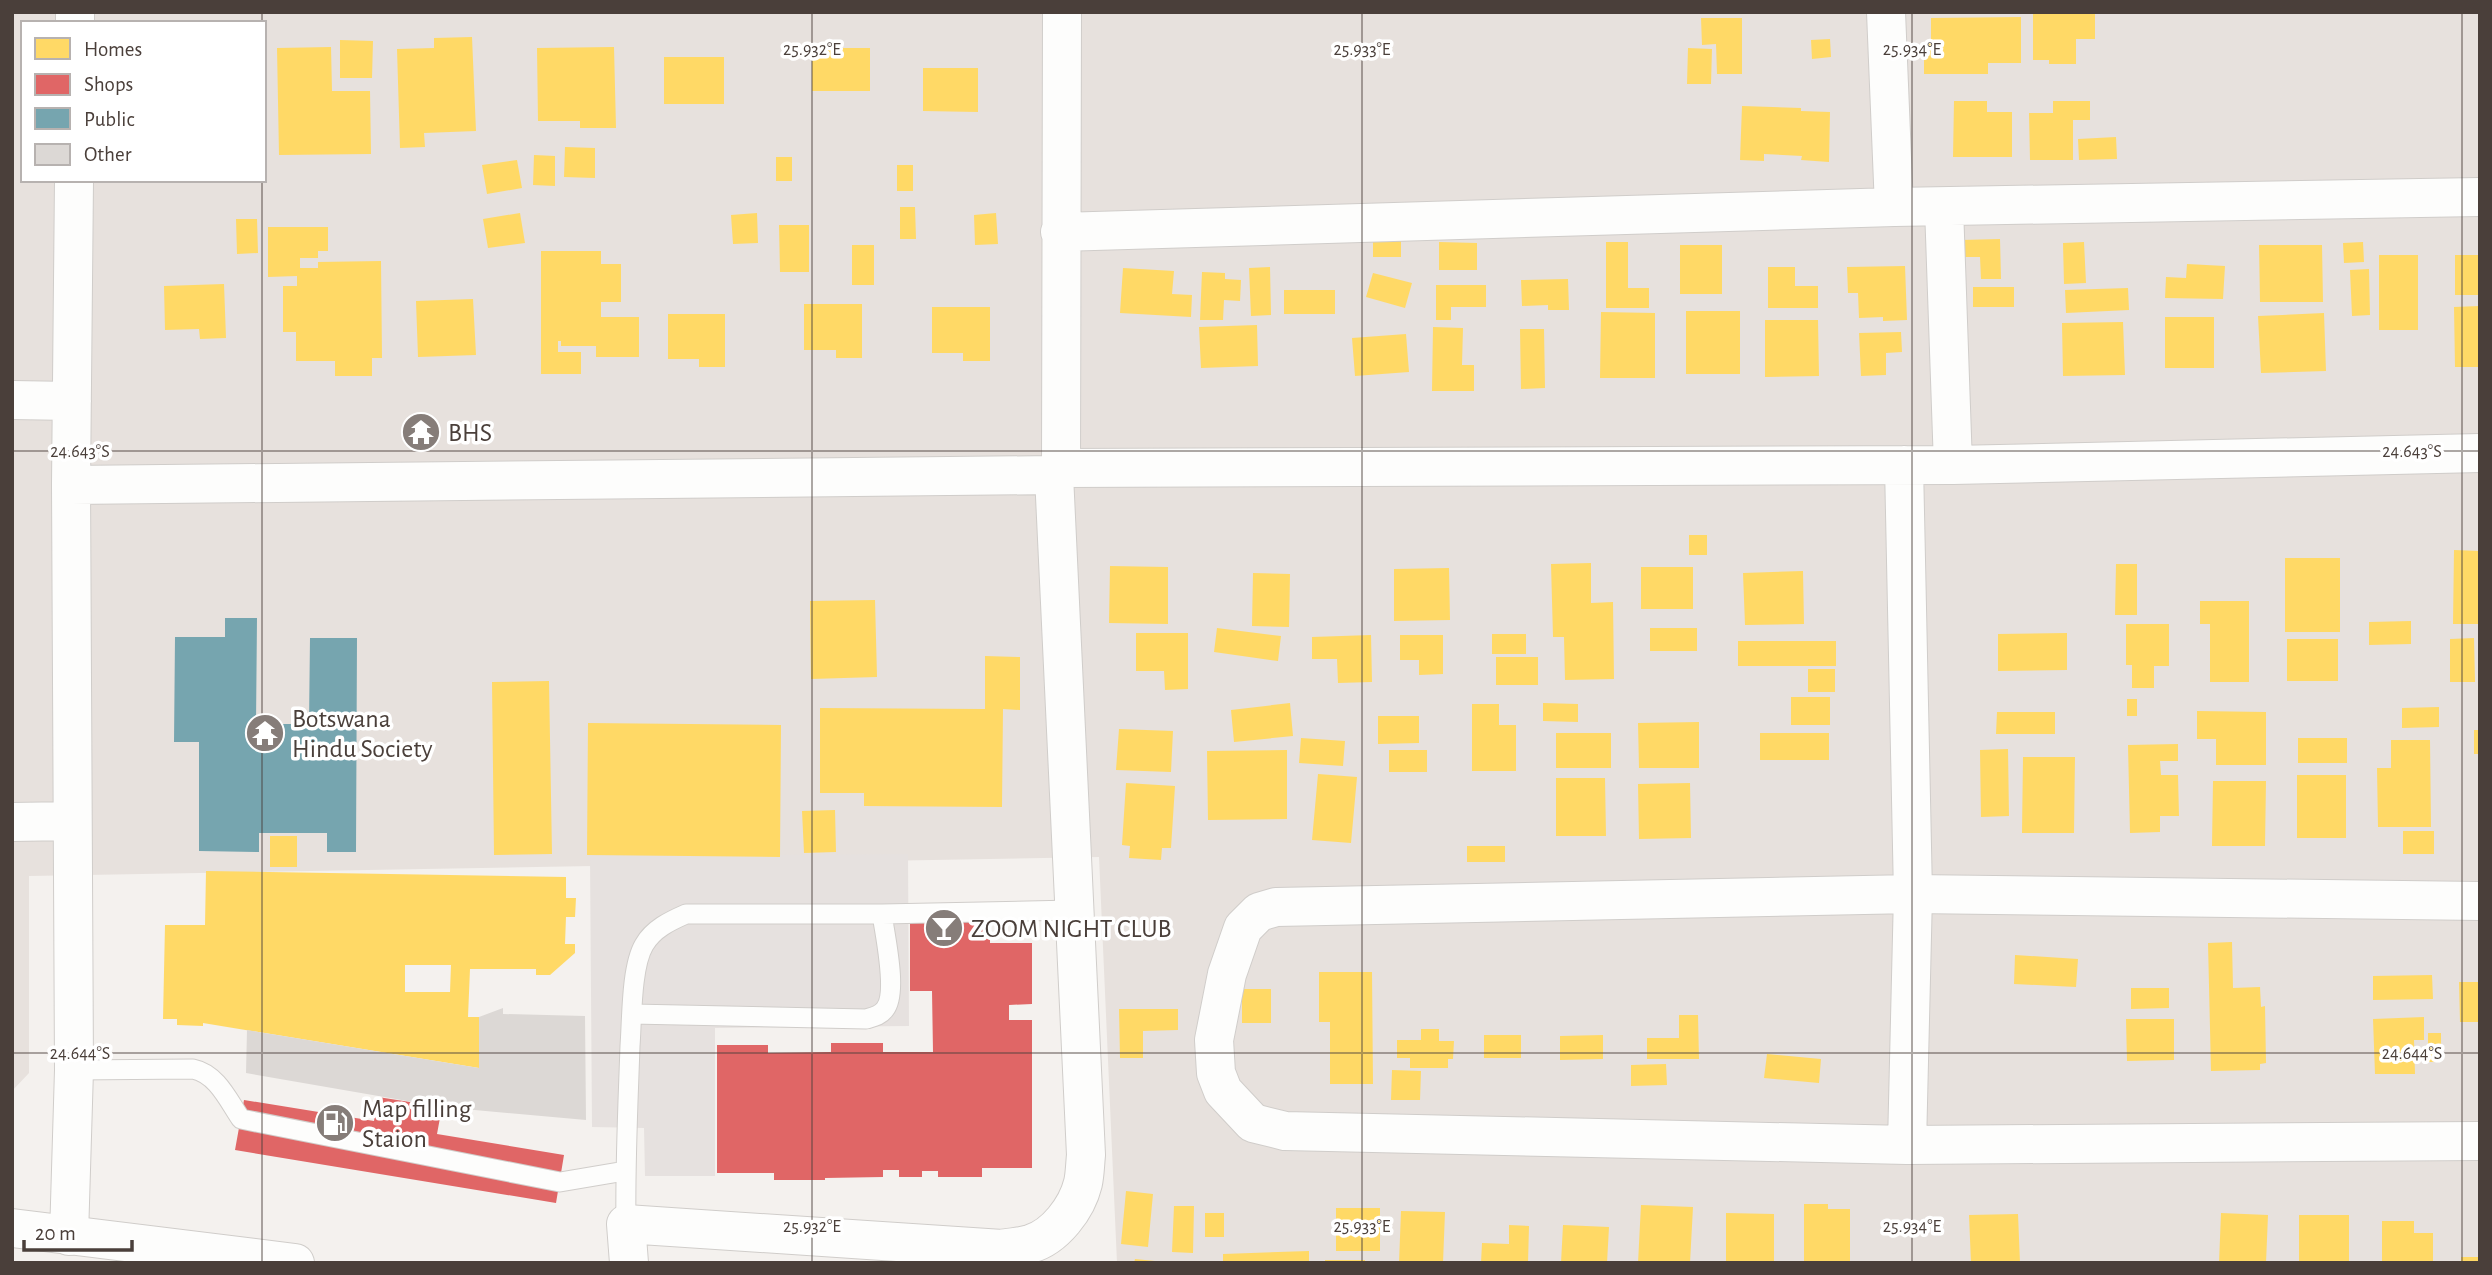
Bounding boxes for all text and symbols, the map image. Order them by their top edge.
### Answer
legend [21,21,266,182]
text: Homes [84,39,142,60]
text: 25.932°E [783,41,841,59]
text: 25.933°E [1333,41,1391,59]
text: 25.934°E [1883,41,1941,59]
text: Shops [84,74,133,95]
text: Public [84,109,134,130]
text: Other [84,144,132,165]
temple icon: BHS [400,411,442,453]
place label: BHS [448,420,492,446]
text: 24.643°S [50,443,110,461]
text: 24.643°S [2382,443,2442,461]
place label: Botswana Hindu Society [292,706,433,762]
temple icon: Botswana Hindu Society [244,712,286,754]
bar icon: ZOOM NIGHT CLUB [923,907,965,949]
place label: ZOOM NIGHT CLUB [971,916,1172,942]
text: 24.644°S [50,1045,110,1063]
text: 24.644°S [2382,1045,2442,1063]
place label: Map filling Staion [362,1096,472,1152]
fuel station icon: Map filling Staion [314,1102,356,1144]
scale bar [24,1208,133,1252]
text: 25.932°E [783,1218,841,1236]
text: 25.933°E [1333,1218,1391,1236]
text: 25.934°E [1883,1218,1941,1236]
text: 20 m [35,1223,76,1244]

